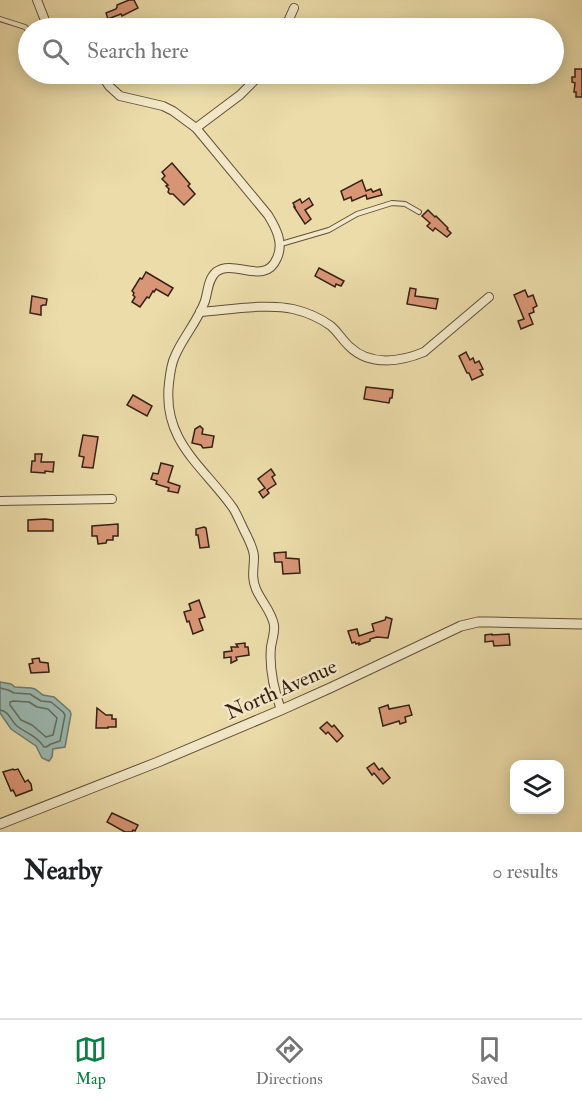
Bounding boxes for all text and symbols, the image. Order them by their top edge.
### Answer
search box [18,18,564,84]
icon: search [39,35,72,68]
text: Search here [87,37,189,65]
street label: North Avenue [221,653,341,726]
map controls [510,760,564,814]
button: layers [510,760,564,814]
text: Nearby [24,855,102,887]
text: 0 results [492,859,558,884]
tab: Map [74,1033,107,1089]
tab: Directions [256,1033,323,1089]
tab: Saved [471,1033,508,1089]

